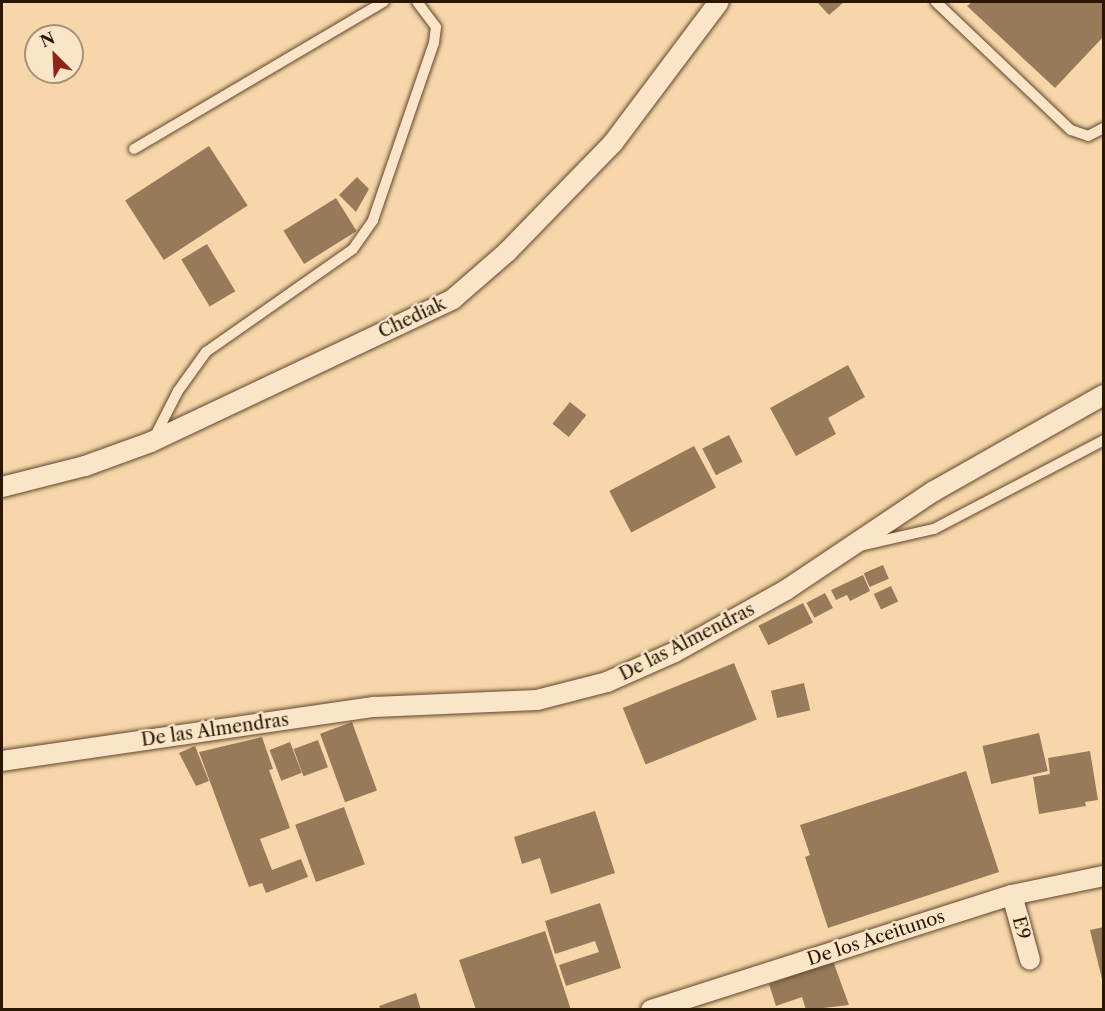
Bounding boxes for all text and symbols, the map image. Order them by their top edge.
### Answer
north arrow [24,24,84,84]
text: N [37,27,58,51]
street label: Chediak [375,293,449,343]
street label: De las Almendras [615,598,759,686]
street label: De las Almendras [139,709,291,751]
street label: De los Aceitunos [804,905,948,971]
street label: E9 [1008,914,1034,942]

